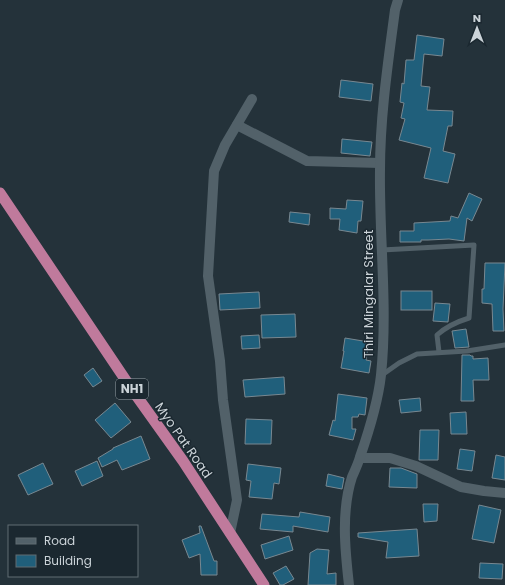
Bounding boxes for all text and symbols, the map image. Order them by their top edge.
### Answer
north arrow [457,8,497,48]
text: N [473,10,481,26]
street label: Thiri Mingalar Street [359,229,378,358]
road number: NH1 [116,379,148,399]
street label: Myo Pat Road [150,399,217,482]
legend [8,525,138,577]
text: Road [44,532,75,549]
text: Building [44,552,92,569]

